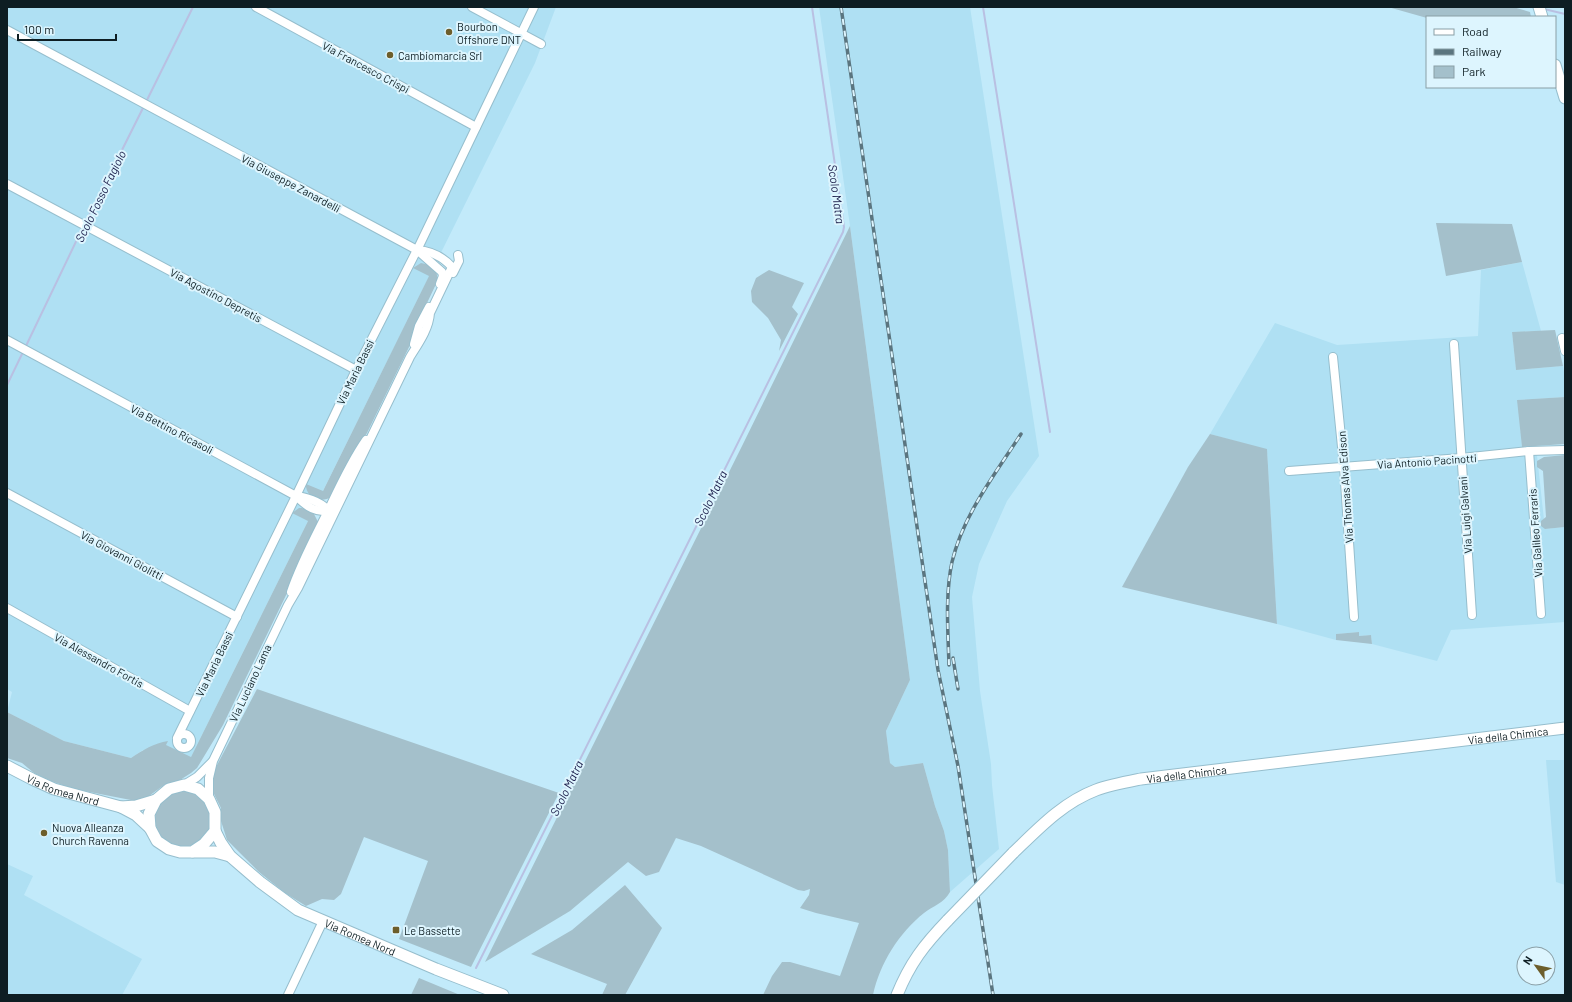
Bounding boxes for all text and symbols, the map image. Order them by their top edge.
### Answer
scale bar [18,16,116,42]
legend [1426,16,1556,88]
place label: Bourbon Offshore DNT [457,20,521,46]
text: 100 m [24,22,54,36]
text: Road [1462,24,1489,38]
marker: Bourbon Offshore DNT [444,27,454,37]
street label: Via Francesco Crispi [320,38,412,96]
text: Railway [1462,44,1502,58]
place label: Cambiomarcia Srl [398,49,482,62]
marker: Cambiomarcia Srl [385,50,395,60]
text: Park [1462,64,1486,78]
water label: Scolo Fosso Fagiolo [72,148,128,244]
street label: Via Giuseppe Zanardelli [239,151,343,215]
water label: Scolo Matra [826,163,848,225]
street label: Via Agostino Depretis [168,265,264,325]
street label: Via Maria Bassi [334,337,376,407]
street label: Via Bettino Ricasoli [128,402,216,456]
street label: Via Thomas Alva Edison [1335,430,1355,543]
street label: Via Antonio Pacinotti [1377,451,1477,471]
water label: Scolo Matra [691,468,729,528]
street label: Via Luigi Galvani [1456,476,1474,554]
street label: Via Galileo Ferraris [1525,488,1545,578]
street label: Via Giovanni Giolitti [78,528,166,582]
street label: Via Maria Bassi [193,629,235,699]
street label: Via Alessandro Fortis [52,630,146,690]
street label: Via Luciano Lama [226,642,274,724]
street label: Via della Chimica [1467,724,1549,746]
water label: Scolo Matra [547,758,585,818]
street label: Via della Chimica [1146,762,1227,785]
street label: Via Romea Nord [24,771,101,807]
place label: Nuova Alleanza Church Ravenna [52,821,129,847]
marker: Nuova Alleanza Church Ravenna [39,828,49,838]
street label: Via Romea Nord [323,916,398,958]
place label: Le Bassette [404,924,461,937]
marker: Le Bassette [391,925,401,935]
north arrow [1516,946,1556,986]
text: N [1520,954,1535,967]

